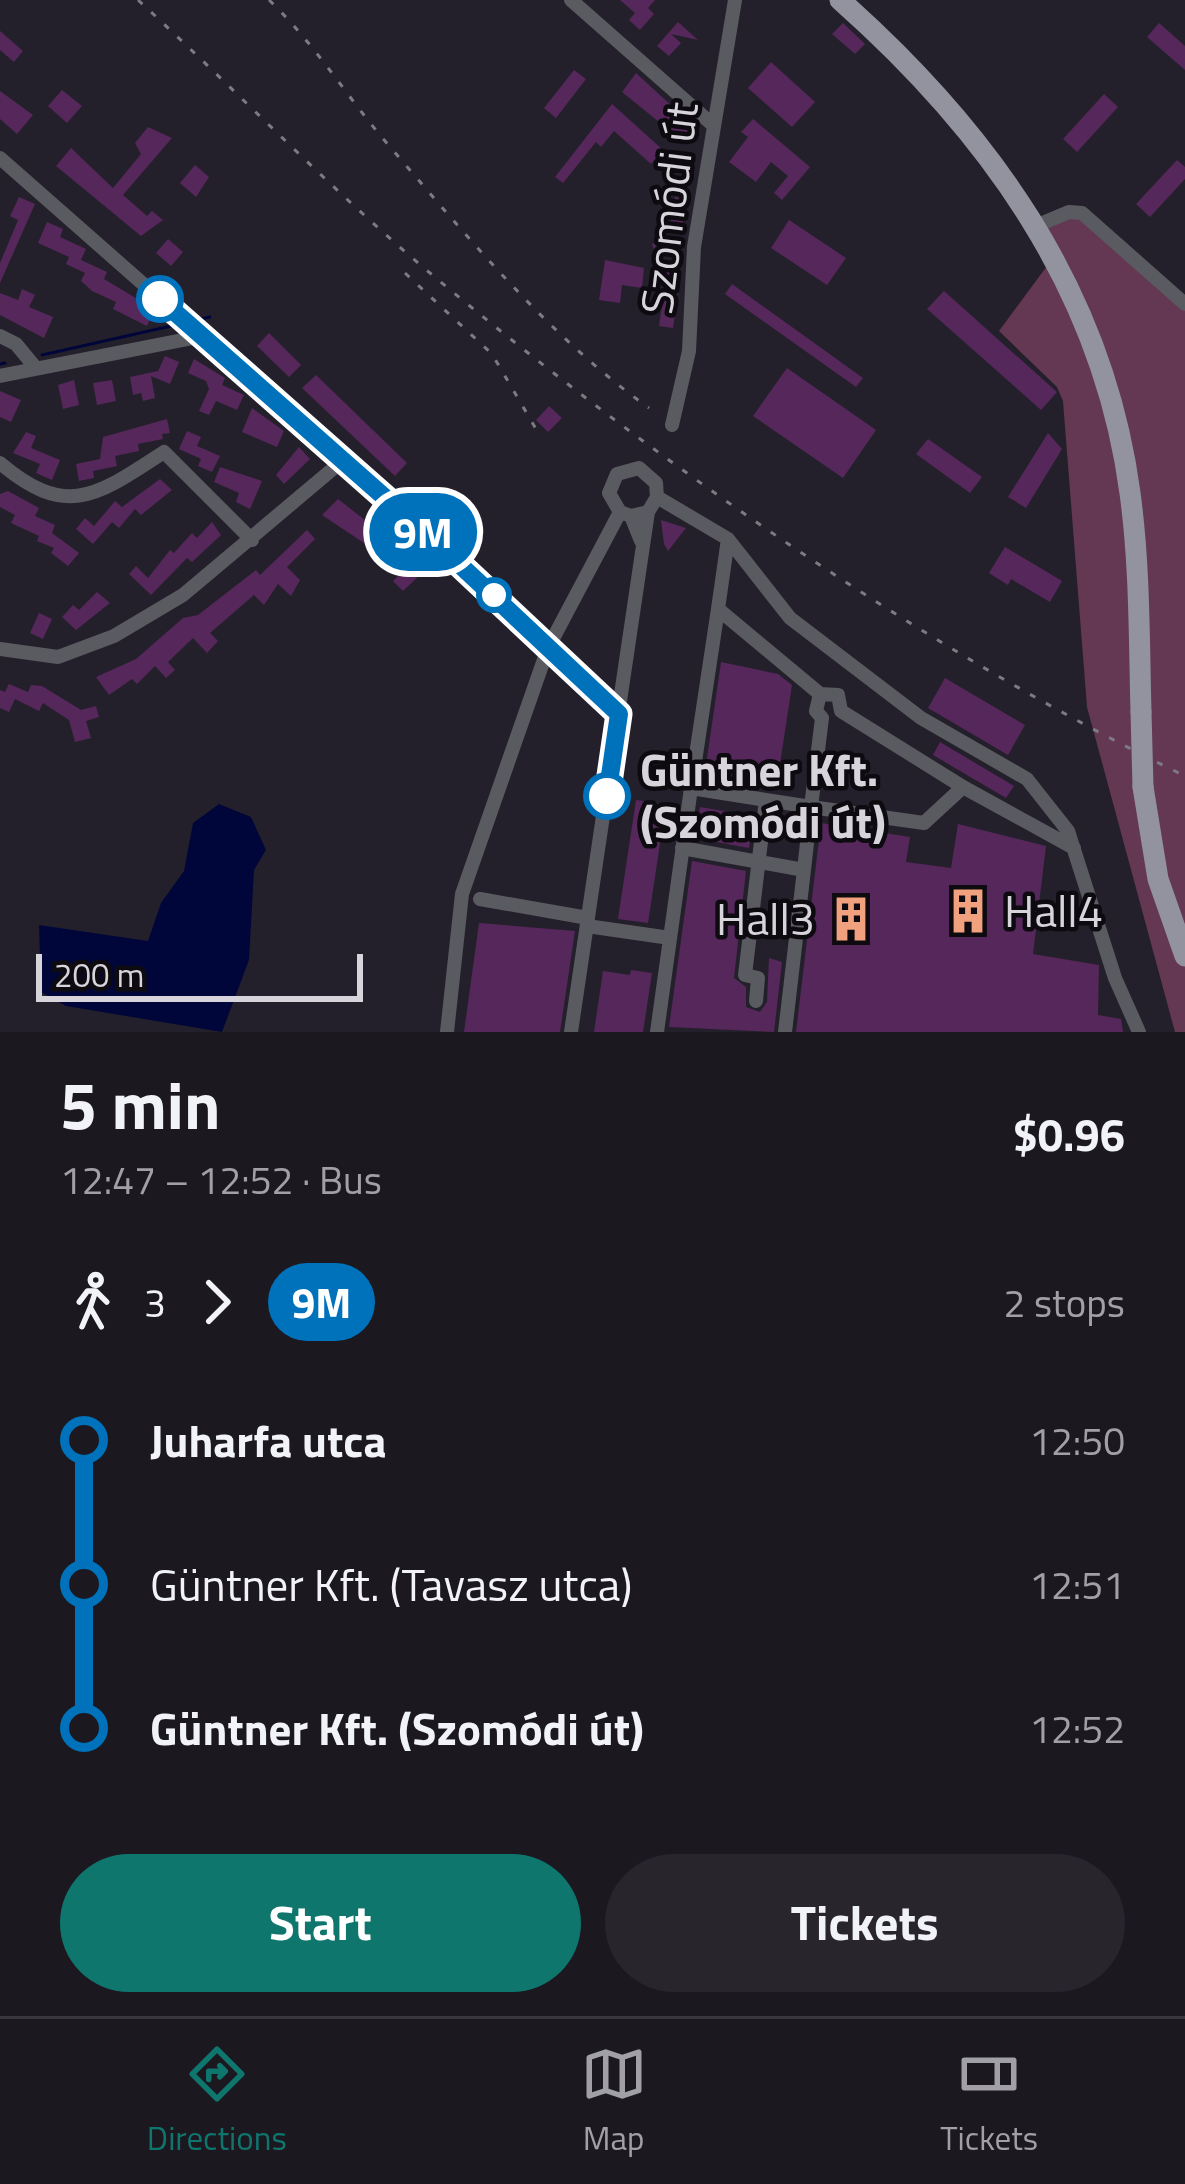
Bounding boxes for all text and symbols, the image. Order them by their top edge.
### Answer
street label: Szomódi út [621,98,715,318]
unlabelled marker [138,277,182,321]
line badge: 9M [369,493,477,571]
text: 9M [393,500,453,564]
unlabelled marker [478,579,510,611]
place label: Güntner Kft. (Szomódi út) [640,735,886,855]
marker: Güntner Kft. (Szomódi út) [585,774,629,818]
place label: Hall4 [1004,876,1103,944]
place label: Hall3 [716,884,815,952]
building icon: Hall4 [943,886,993,936]
building icon: Hall3 [826,894,876,944]
scale bar [36,948,363,1001]
text: 200 m [54,950,144,1000]
text: 5 min [60,1054,220,1155]
text: $0.96 [1013,1100,1125,1168]
text: 12:47 – 12:52 · Bus [60,1150,382,1209]
icon: walk [60,1269,126,1335]
icon: forward [184,1269,250,1335]
text: 9M [292,1270,351,1334]
text: 3 [144,1273,166,1332]
text: 2 stops [1003,1273,1125,1332]
text: Juharfa utca [150,1406,386,1474]
text: 12:50 [1029,1411,1125,1470]
text: Güntner Kft. (Tavasz utca) [150,1550,632,1618]
text: 12:51 [1029,1555,1125,1614]
text: Güntner Kft. (Szomódi út) [150,1694,644,1762]
text: 12:52 [1029,1699,1125,1758]
button: Start [60,1854,581,1992]
button: Tickets [605,1854,1125,1992]
tab: Directions [147,2041,287,2163]
tab: Map [581,2041,647,2163]
tab: Tickets [940,2041,1038,2163]

